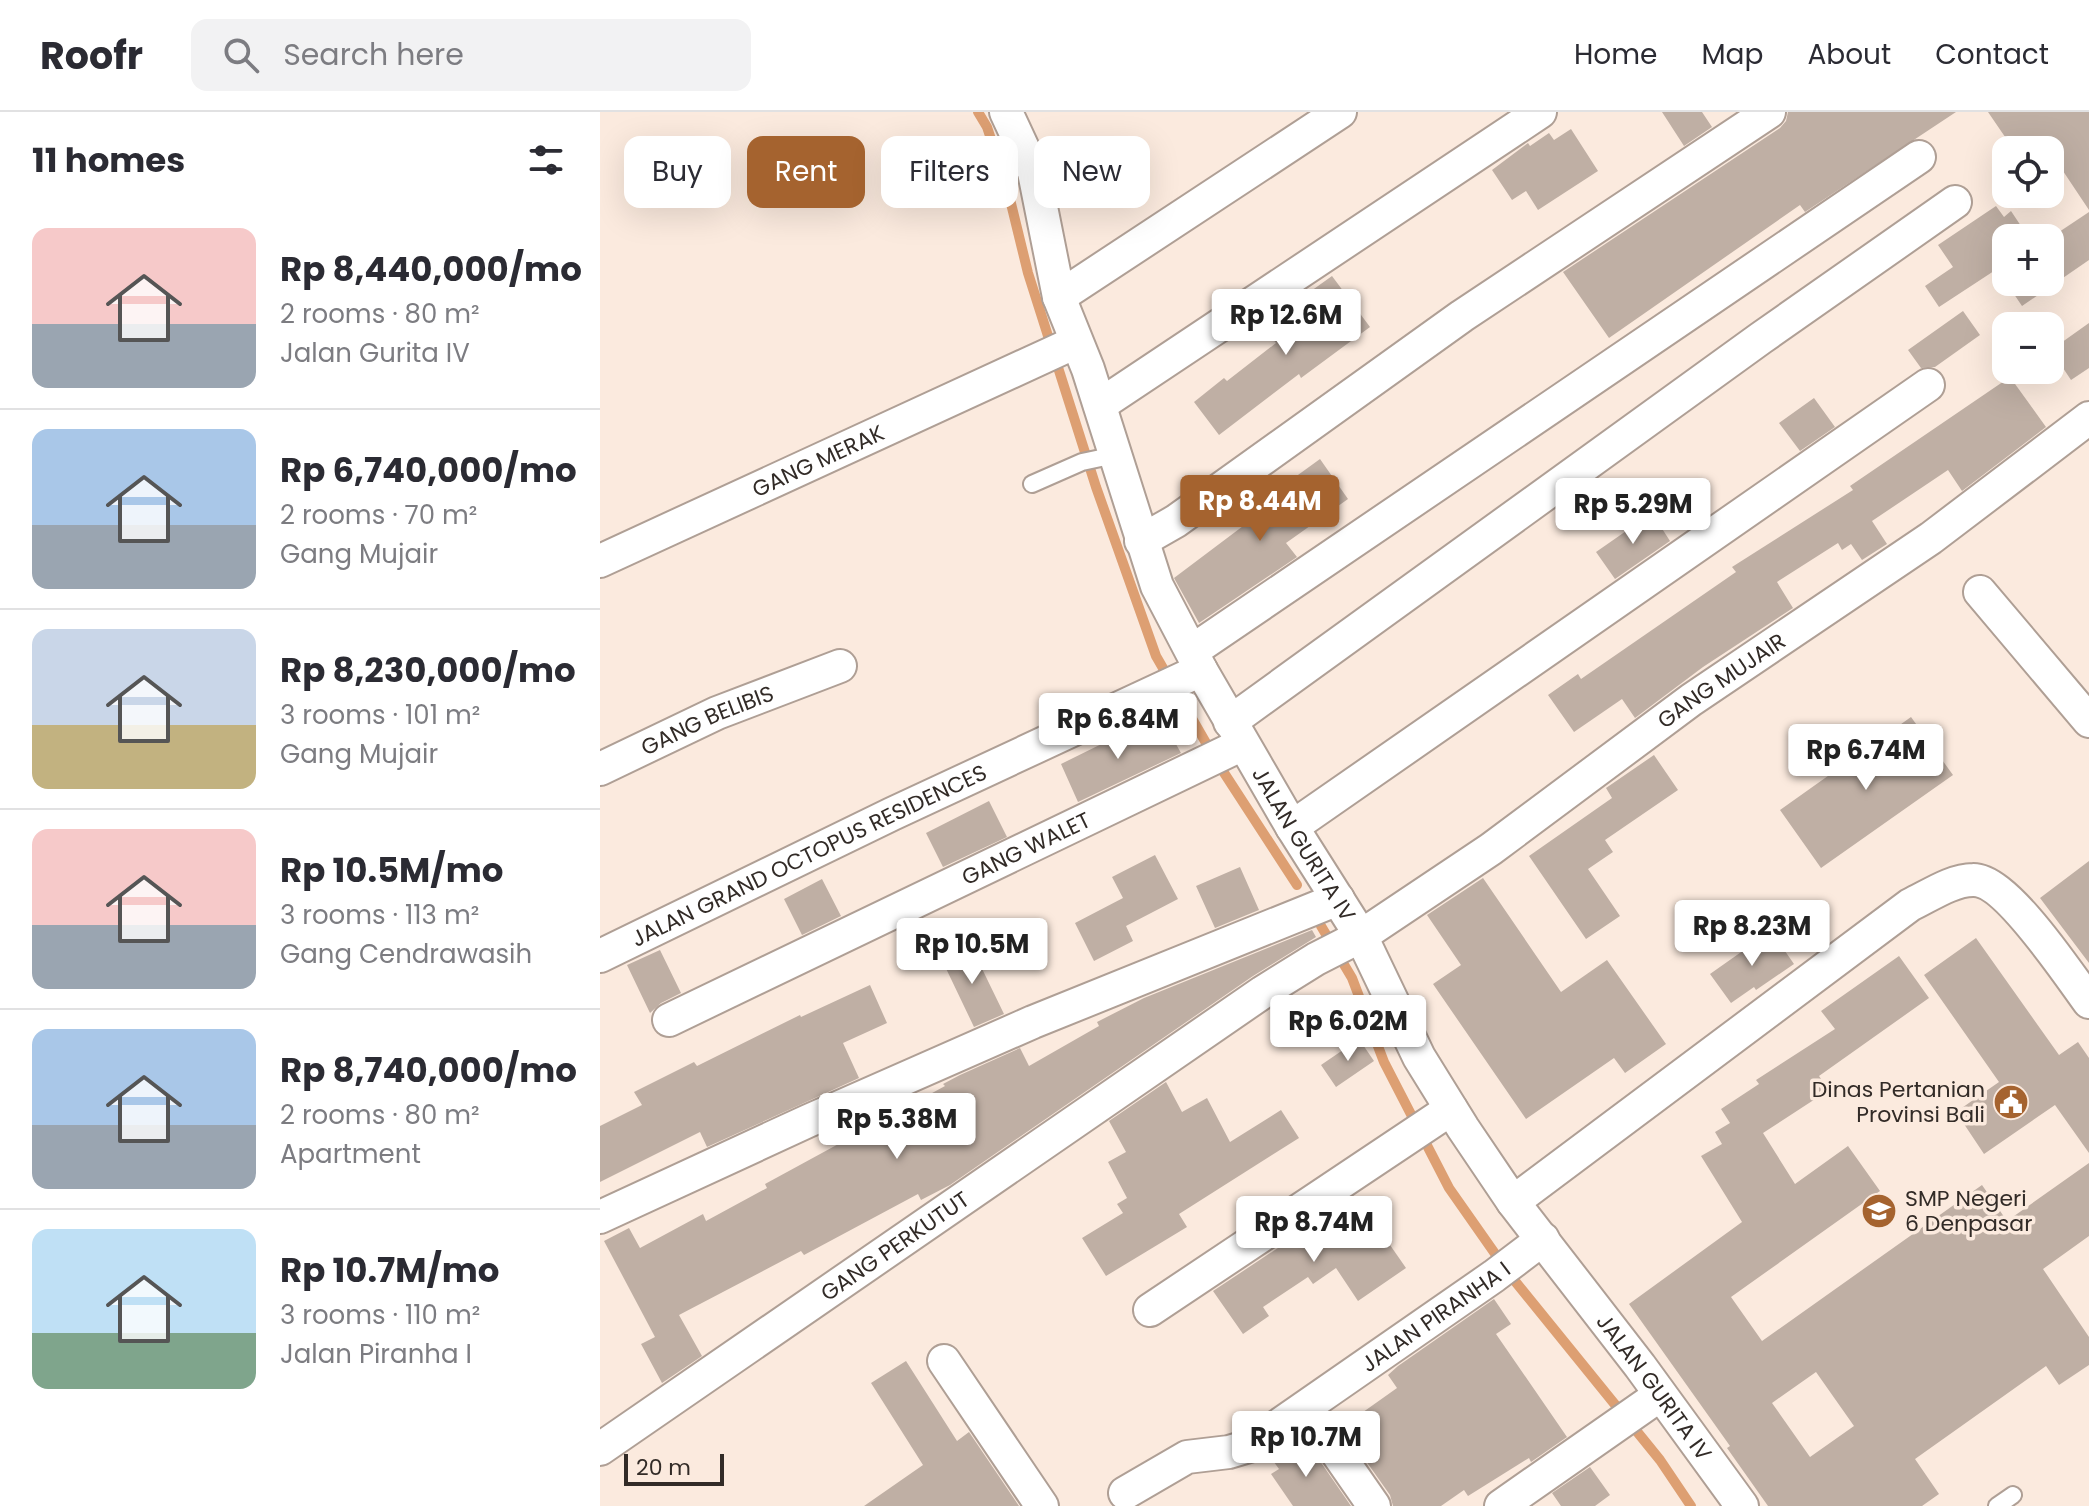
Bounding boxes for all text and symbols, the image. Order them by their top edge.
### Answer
search box [191,19,751,91]
text: Roofr [40,29,143,82]
icon: search [219,33,263,77]
text: Search here [283,33,464,76]
text: Home [1574,35,1657,74]
text: Map [1701,35,1763,74]
text: About [1807,35,1891,74]
text: Contact [1935,35,2049,74]
text: 11 homes [32,136,185,184]
chip: Buy [624,136,731,208]
chip: Rent [747,136,865,208]
chip: Filters [881,136,1018,208]
chip: New [1034,136,1150,208]
map controls [1992,136,2064,384]
button: locate [1992,136,2064,208]
icon: filters [524,138,568,182]
button: + [1992,224,2064,296]
text: Rp 8,440,000/mo [280,245,582,293]
icon: home [96,260,192,356]
pin: Rp 12.6M [1203,289,1369,357]
text: 2 rooms · 80 m² [280,296,480,332]
text: Rp 12.6M [1230,297,1342,333]
button: − [1992,312,2064,384]
text: Jalan Gurita IV [280,335,470,371]
street label: GANG MERAK [747,417,889,504]
text: Rp 6,740,000/mo [280,446,577,494]
icon: home [96,461,192,557]
pin: Rp 8.44M [1177,475,1343,543]
pin: Rp 5.29M [1550,478,1716,546]
text: Rp 8.44M [1198,483,1322,519]
text: Rp 5.29M [1573,486,1693,522]
text: 2 rooms · 70 m² [280,497,477,533]
text: Gang Mujair [280,536,438,572]
street label: GANG MUJAIR [1651,625,1791,736]
text: Rp 8,230,000/mo [280,646,576,694]
icon: home [96,661,192,757]
street label: GANG BELIBIS [636,677,778,763]
pin: Rp 6.84M [1035,693,1201,761]
text: 3 rooms · 101 m² [280,697,480,733]
text: Rp 6.84M [1057,701,1179,737]
pin: Rp 6.74M [1783,724,1949,792]
text: Rp 6.74M [1806,732,1926,768]
text: Gang Mujair [280,736,438,772]
street label: JALAN GRAND OCTOPUS RESIDENCES [626,757,992,954]
street label: JALAN GURITA IV [1245,761,1363,927]
street label: GANG WALET [956,804,1096,893]
text: Rp 10.5M/mo [280,846,503,894]
icon: home [96,861,192,957]
text: 3 rooms · 113 m² [280,897,479,933]
pin: Rp 8.23M [1669,900,1835,968]
text: Rp 8.23M [1693,908,1811,944]
pin: Rp 10.5M [889,918,1055,986]
text: Rp 10.5M [915,926,1029,962]
text: Gang Cendrawasih [280,936,532,972]
pin: Rp 6.02M [1265,995,1431,1063]
text: Rp 6.02M [1288,1003,1408,1039]
text: Rp 8,740,000/mo [280,1046,577,1094]
icon: home [96,1061,192,1157]
place label: Dinas Pertanian Provinsi Bali [1812,1074,1985,1130]
public building icon: Dinas Pertanian Provinsi Bali [1992,1083,2030,1121]
pin: Rp 5.38M [814,1093,980,1161]
text: 2 rooms · 80 m² [280,1097,480,1133]
text: Rp 5.38M [837,1101,957,1137]
text: Apartment [280,1136,421,1172]
street label: GANG PERKUTUT [814,1183,976,1308]
place label: SMP Negeri 6 Denpasar [1905,1183,2032,1239]
school or university icon: SMP Negeri 6 Denpasar [1860,1192,1898,1230]
pin: Rp 8.74M [1231,1196,1397,1264]
text: Rp 8.74M [1254,1204,1374,1240]
text: Rp 10.7M/mo [280,1246,499,1294]
street label: JALAN PIRANHA I [1355,1254,1517,1379]
icon: home [96,1261,192,1357]
text: 3 rooms · 110 m² [280,1297,480,1333]
street label: JALAN GURITA IV [1589,1307,1719,1467]
text: Jalan Piranha I [280,1336,472,1372]
pin: Rp 10.7M [1223,1411,1389,1479]
text: Rp 10.7M [1250,1419,1362,1455]
scale bar [624,1450,724,1486]
text: 20 m [636,1452,691,1483]

